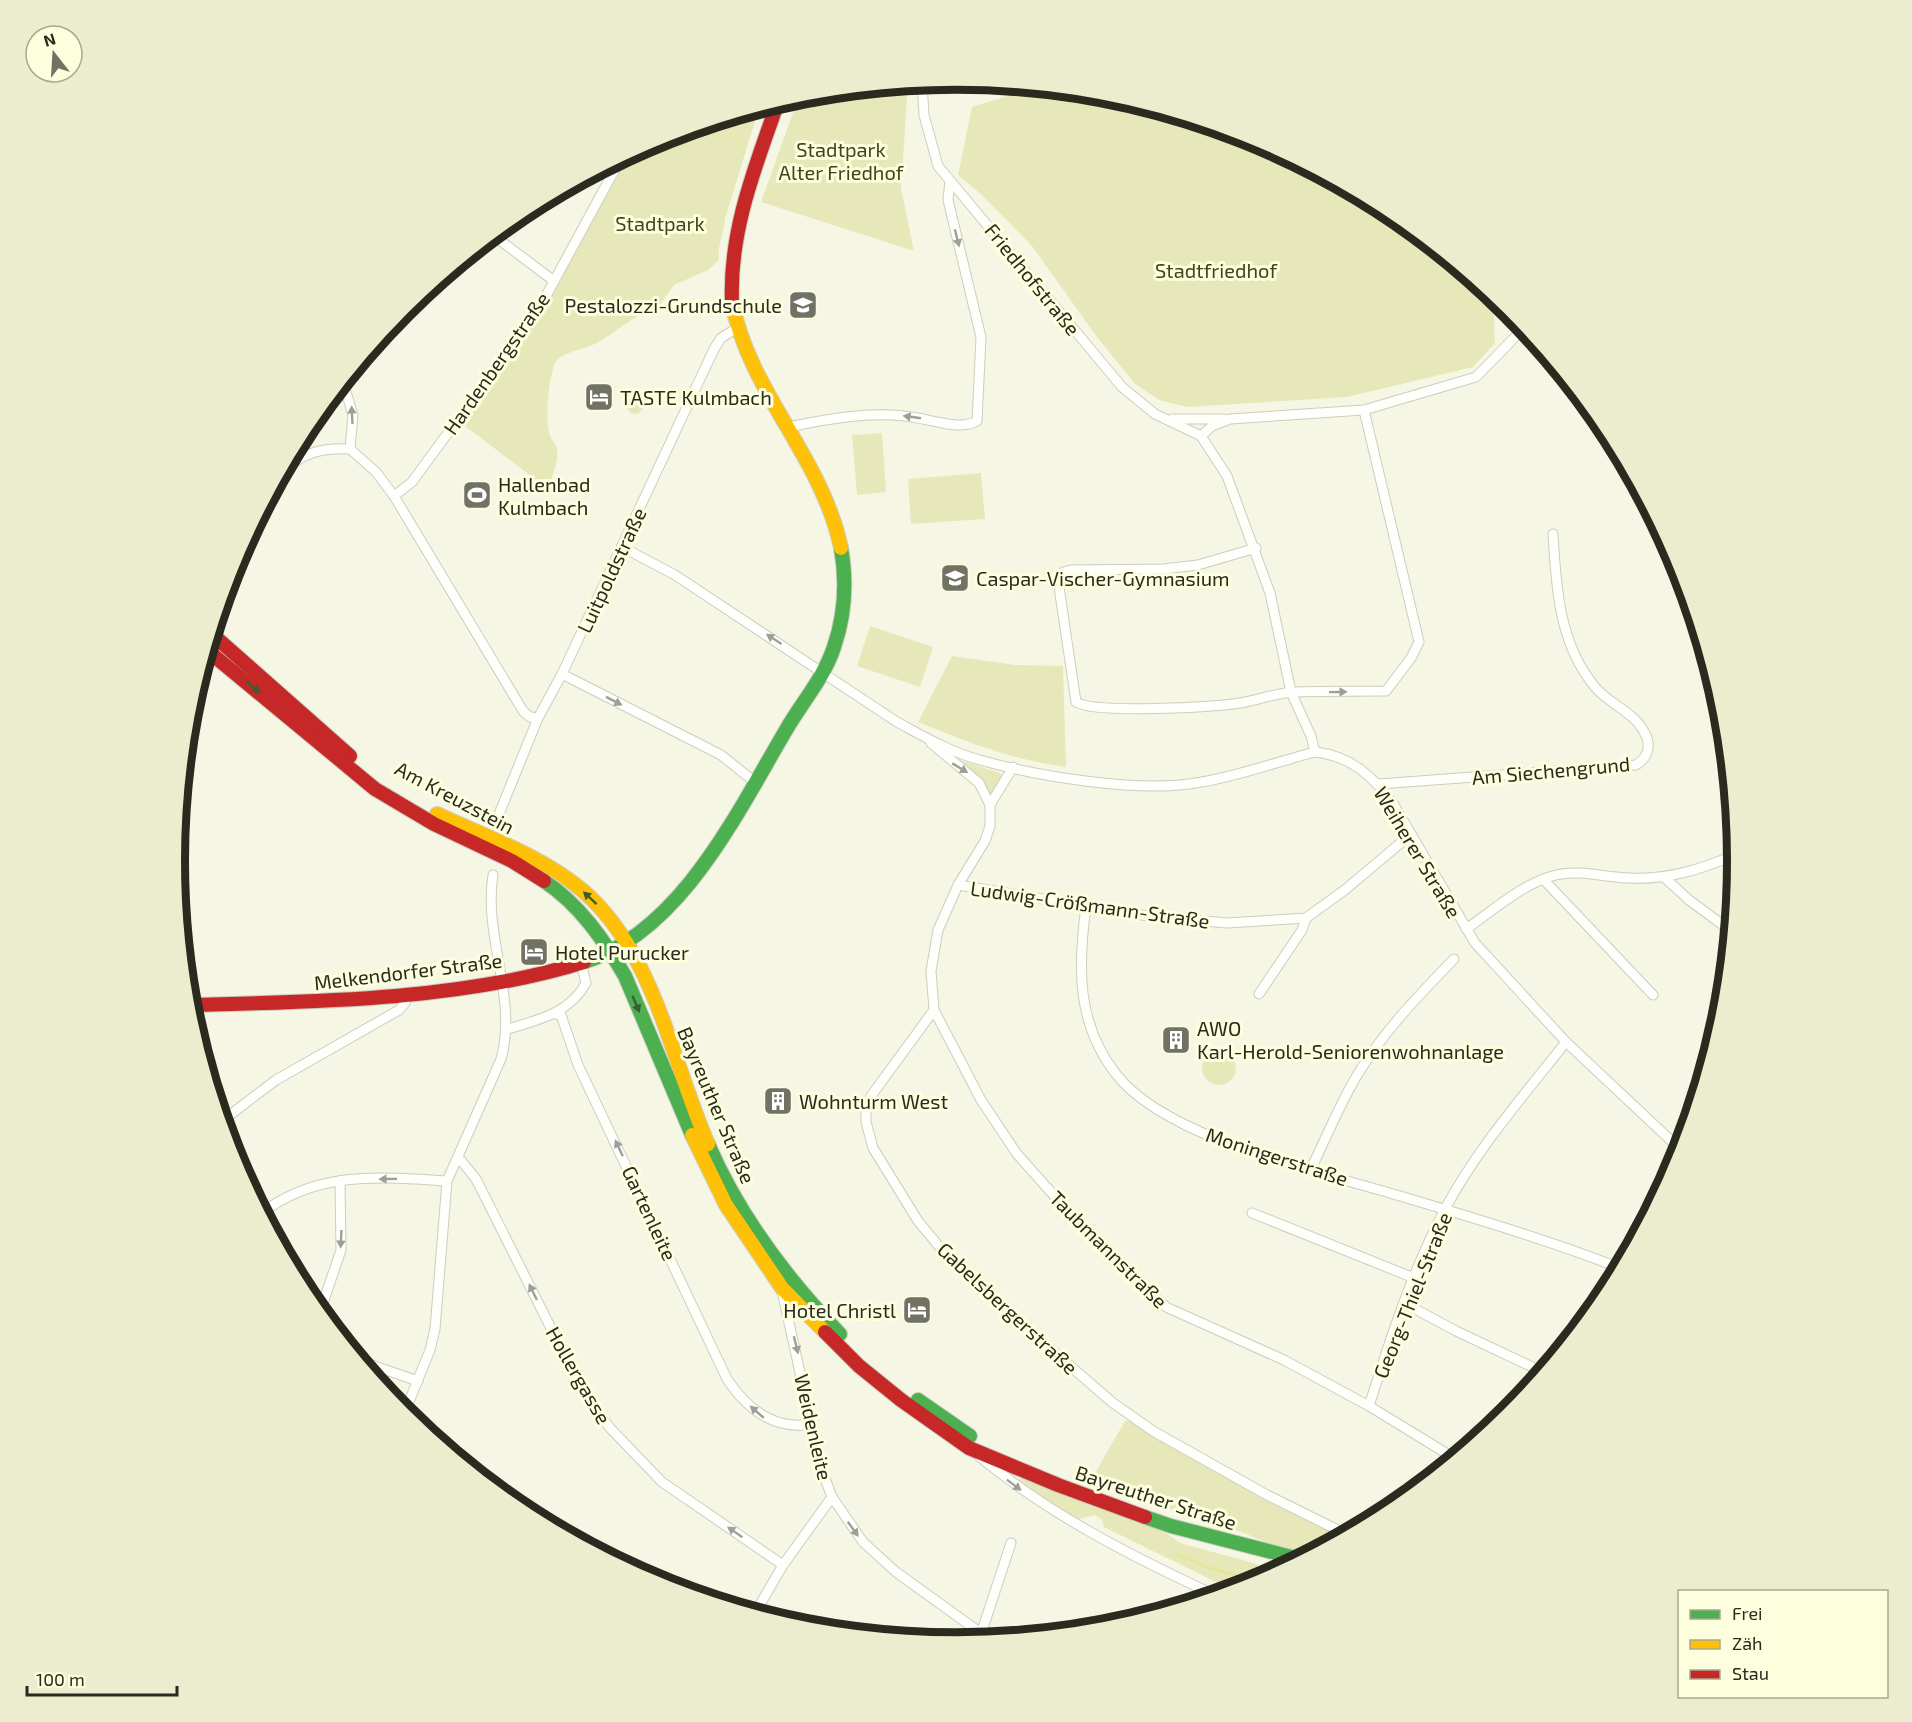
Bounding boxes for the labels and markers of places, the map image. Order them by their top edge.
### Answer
school or university icon: Pestalozzi-Grundschule [787,289,819,321]
place label: Pestalozzi-Grundschule [565,293,782,317]
hotel icon: TASTE Kulmbach [583,381,615,413]
place label: TASTE Kulmbach [620,385,772,409]
place label: Hallenbad Kulmbach [498,472,590,519]
sports icon: Hallenbad Kulmbach [461,479,493,511]
school or university icon: Caspar-Vischer-Gymnasium [939,562,971,594]
place label: Caspar-Vischer-Gymnasium [976,566,1230,590]
hotel icon: Hotel Purucker [518,936,550,968]
place label: Hotel Purucker [555,940,689,964]
place label: AWO Karl-Herold-Seniorenwohnanlage [1197,1016,1504,1063]
building icon: AWO Karl-Herold-Seniorenwohnanlage [1160,1024,1192,1056]
building icon: Wohnturm West [762,1085,794,1117]
place label: Wohnturm West [799,1089,948,1113]
hotel icon: Hotel Christl [901,1294,933,1326]
place label: Hotel Christl [783,1298,896,1322]

